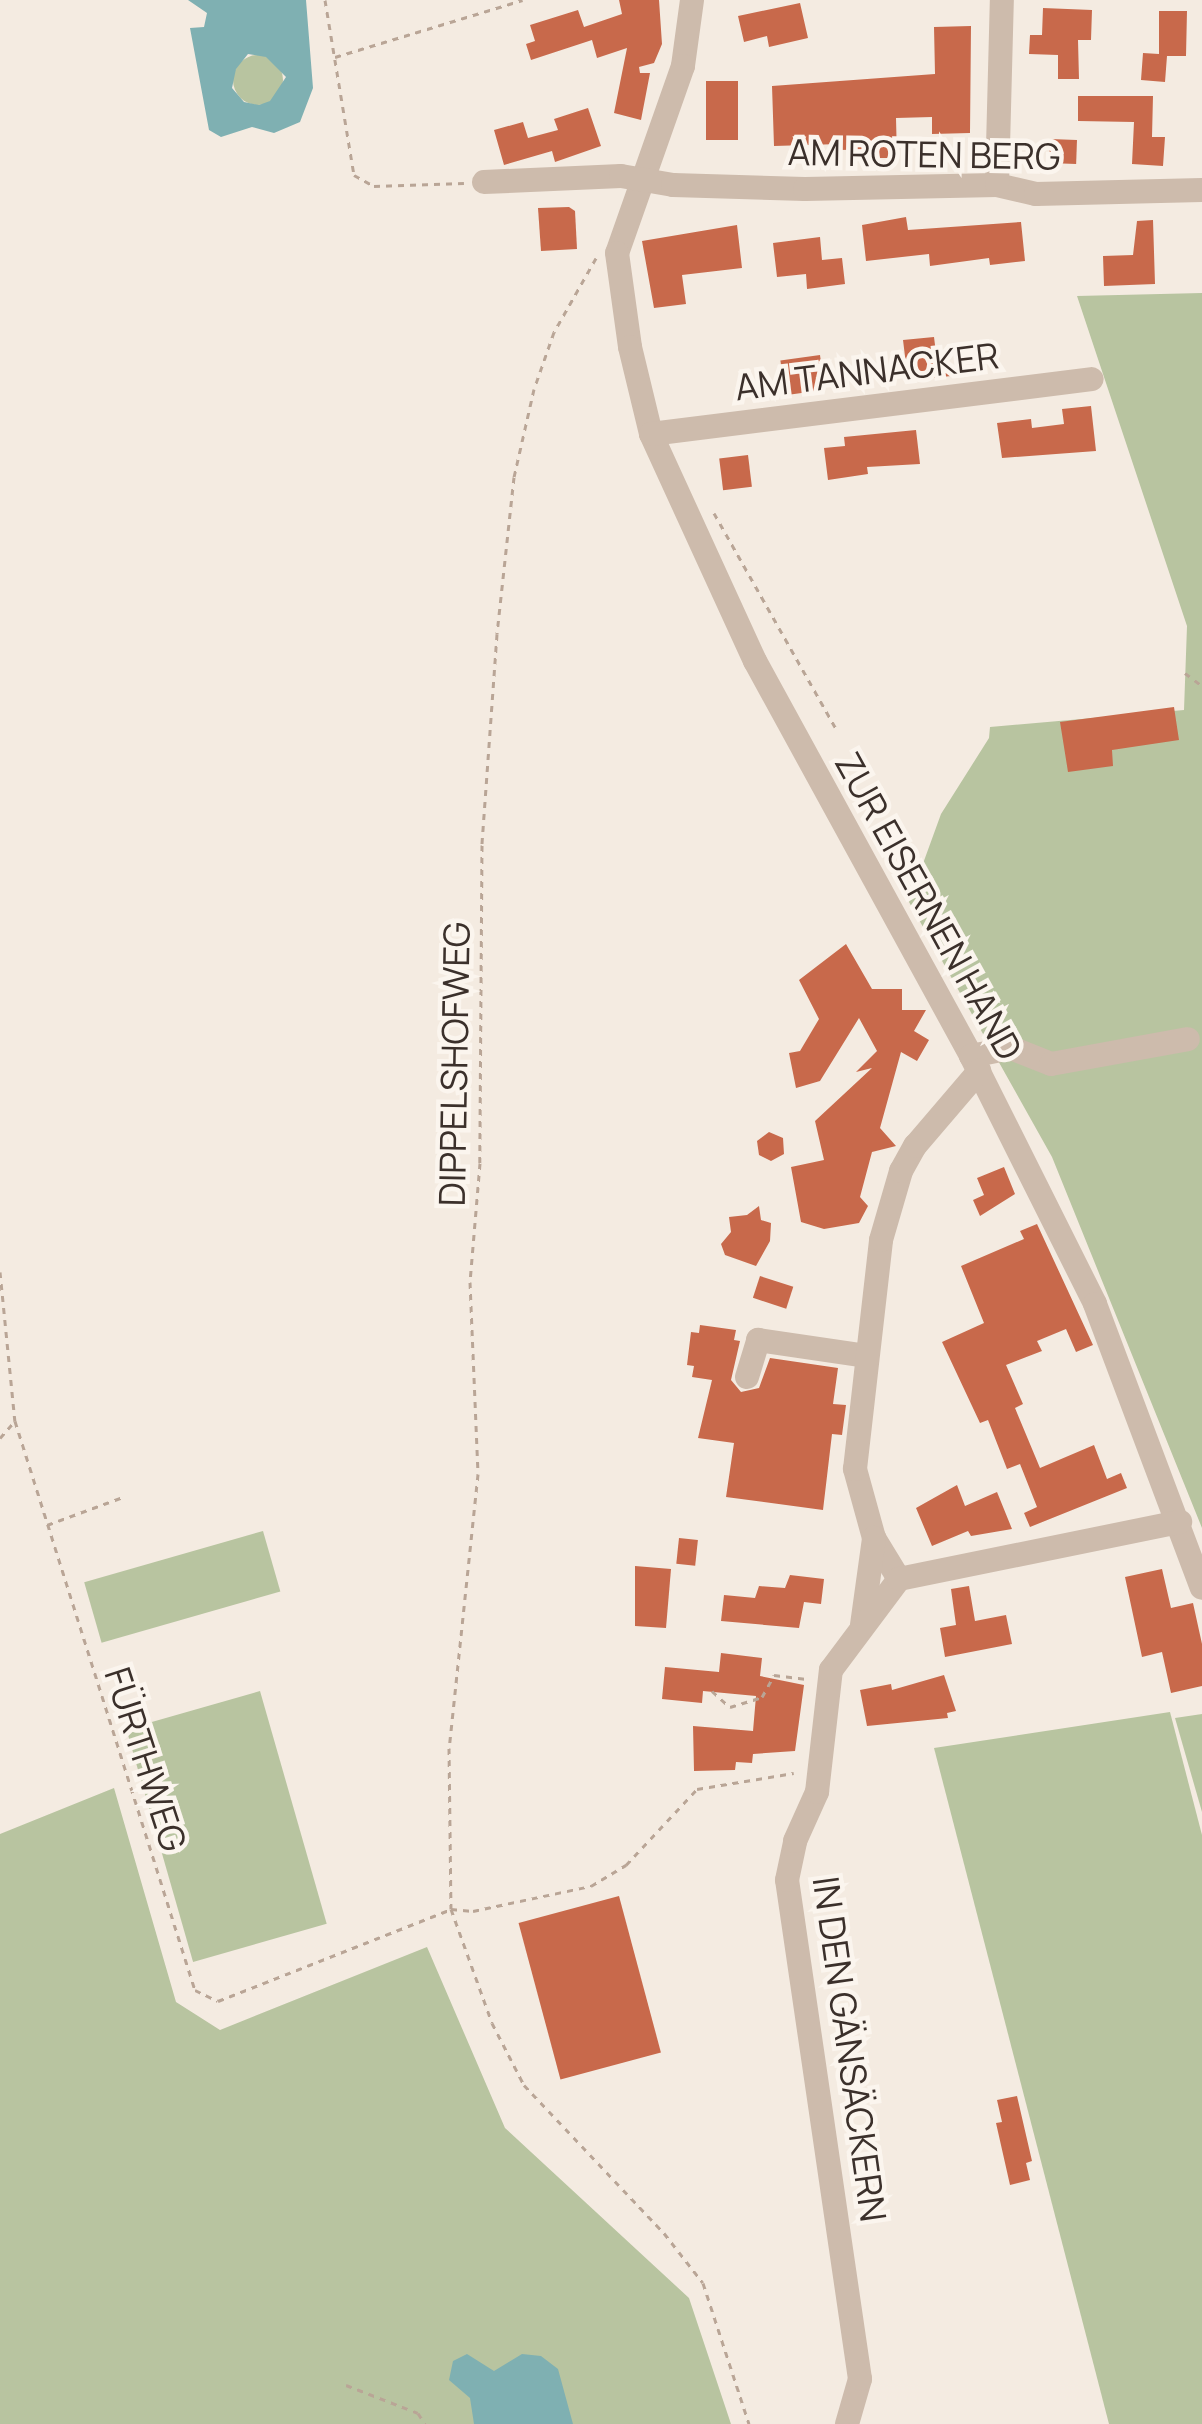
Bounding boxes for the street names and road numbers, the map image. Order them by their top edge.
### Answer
street label: AM ROTEN BERG [787,130,1061,178]
street label: AM TANNACKER [733,333,1001,409]
street label: ZUR EISERNEN HAND [827,745,1031,1067]
street label: DIPPELSHOFWEG [430,921,478,1207]
street label: FÜRTHWEG [96,1662,196,1856]
street label: IN DEN GÄNSÄCKERN [804,1874,896,2224]

